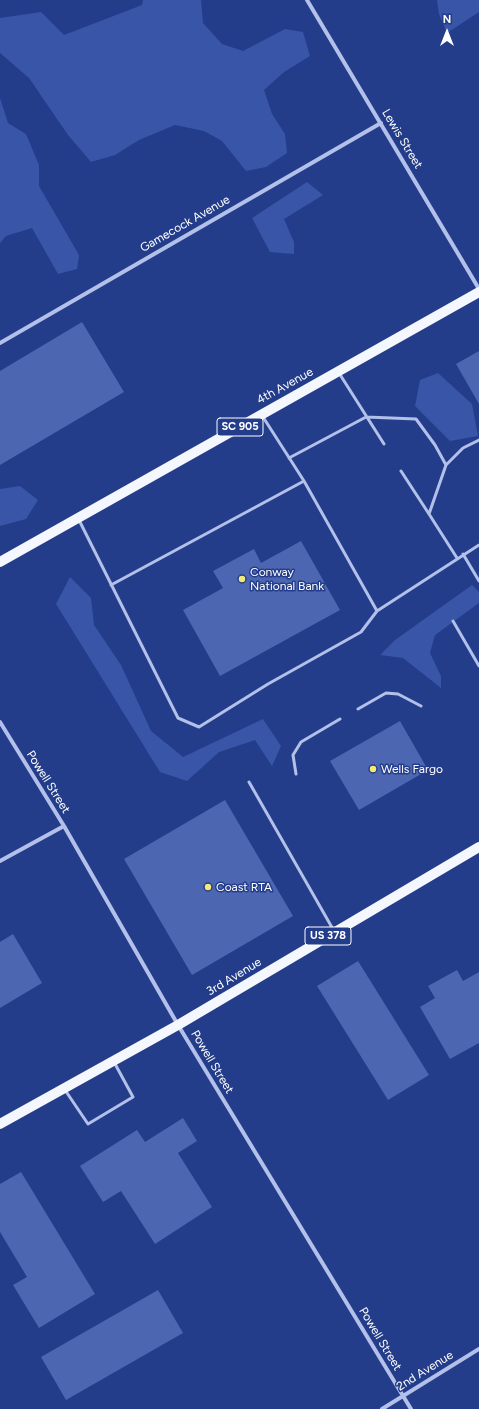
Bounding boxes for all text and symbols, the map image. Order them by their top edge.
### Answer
north arrow [427,12,467,52]
text: N [443,13,451,26]
street label: Lewis Street [379,107,425,171]
street label: Gamecock Avenue [138,192,232,256]
street label: 4th Avenue [254,365,316,407]
road number: SC 905 [217,418,263,436]
place label: Conway National Bank [250,565,324,593]
marker: Conway National Bank [237,574,247,584]
street label: Powell Street [23,748,73,816]
place label: Wells Fargo [381,762,443,776]
marker: Wells Fargo [368,764,378,774]
place label: Coast RTA [216,880,272,894]
marker: Coast RTA [203,882,213,892]
road number: US 378 [305,927,351,945]
street label: 3rd Avenue [204,955,264,999]
street label: Powell Street [187,1028,237,1096]
street label: Powell Street [355,1305,405,1373]
street label: 2nd Avenue [394,1348,456,1394]

